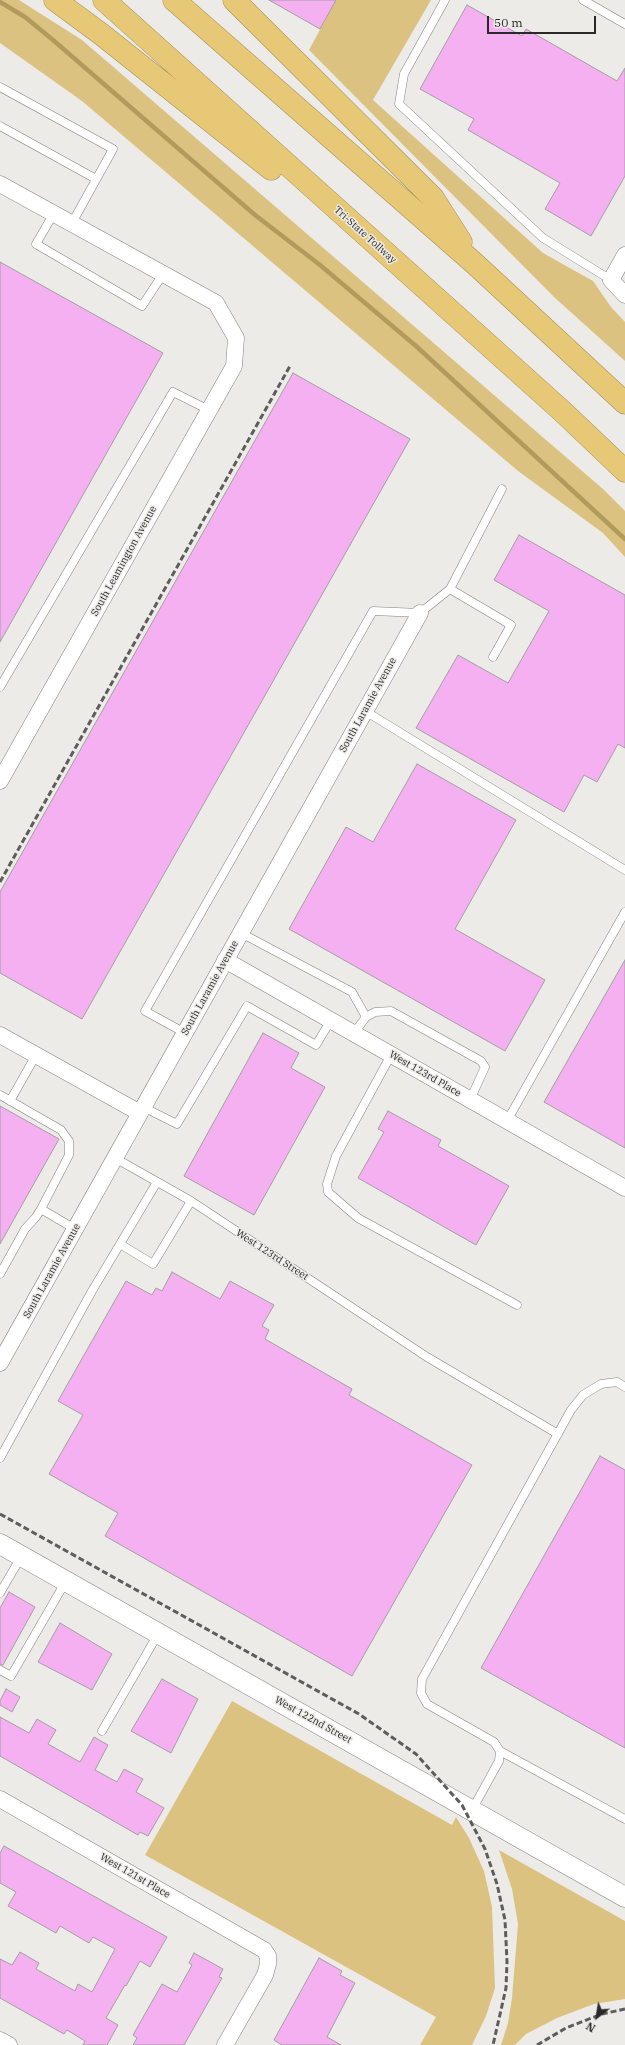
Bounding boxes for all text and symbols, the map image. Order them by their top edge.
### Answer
scale bar [489,8,598,34]
text: 50 m [494,15,523,30]
street label: Tri-State Tollway [331,204,399,266]
street label: South Leamington Avenue [89,504,159,618]
street label: South Laramie Avenue [337,655,399,755]
street label: South Laramie Avenue [179,938,241,1038]
street label: West 123rd Place [387,1049,463,1099]
street label: South Laramie Avenue [21,1221,83,1321]
street label: West 123rd Street [233,1227,311,1283]
street label: West 122nd Street [272,1694,354,1746]
street label: West 121st Place [98,1851,172,1901]
north arrow [577,1997,617,2037]
text: N [583,2019,598,2036]

